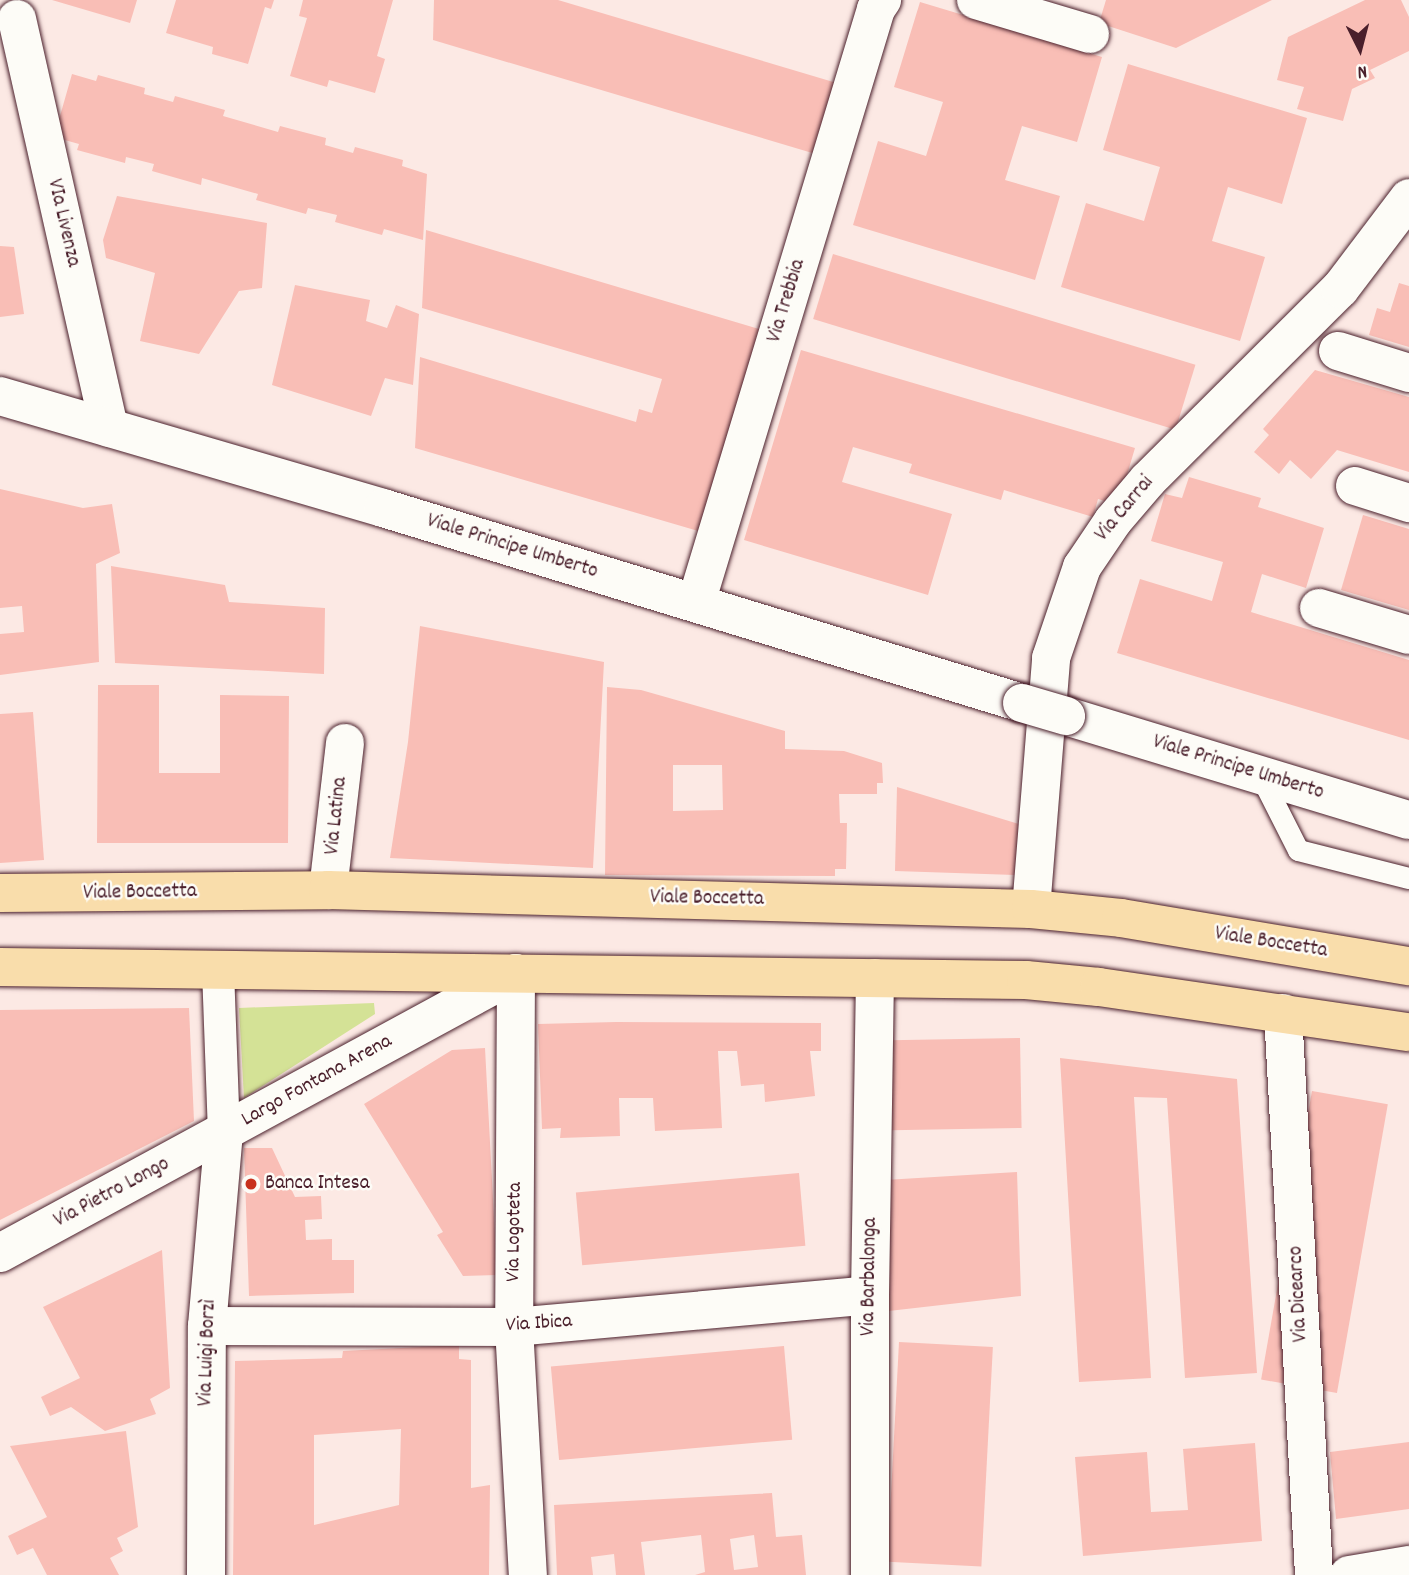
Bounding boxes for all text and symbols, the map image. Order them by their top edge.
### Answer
north arrow [1325,14,1395,84]
text: N [1356,56,1368,84]
street label: VIa Livenza [41,177,85,269]
street label: Via Trebbia [762,256,812,346]
street label: Via Carrai [1090,471,1160,547]
street label: Viale Principe Umberto [423,509,601,585]
street label: Viale Principe Umberto [1149,730,1327,806]
street label: Via Latina [320,776,354,856]
street label: Viale Boccetta [83,879,197,907]
street label: Viale Boccetta [650,885,764,913]
street label: Viale Boccetta [1213,922,1329,964]
street label: Largo Fontana Arena [237,1029,397,1133]
street label: Via Pietro Longo [50,1152,174,1234]
place label: Banca Intesa [265,1171,369,1197]
marker: Banca Intesa [243,1176,259,1192]
street label: Via Logoteta [502,1182,528,1282]
street label: Via Barbalonga [856,1218,884,1336]
street label: Via Dicearco [1284,1245,1314,1343]
street label: Via Luigi Borzì [194,1299,222,1407]
street label: Via Ibica [505,1309,573,1339]

